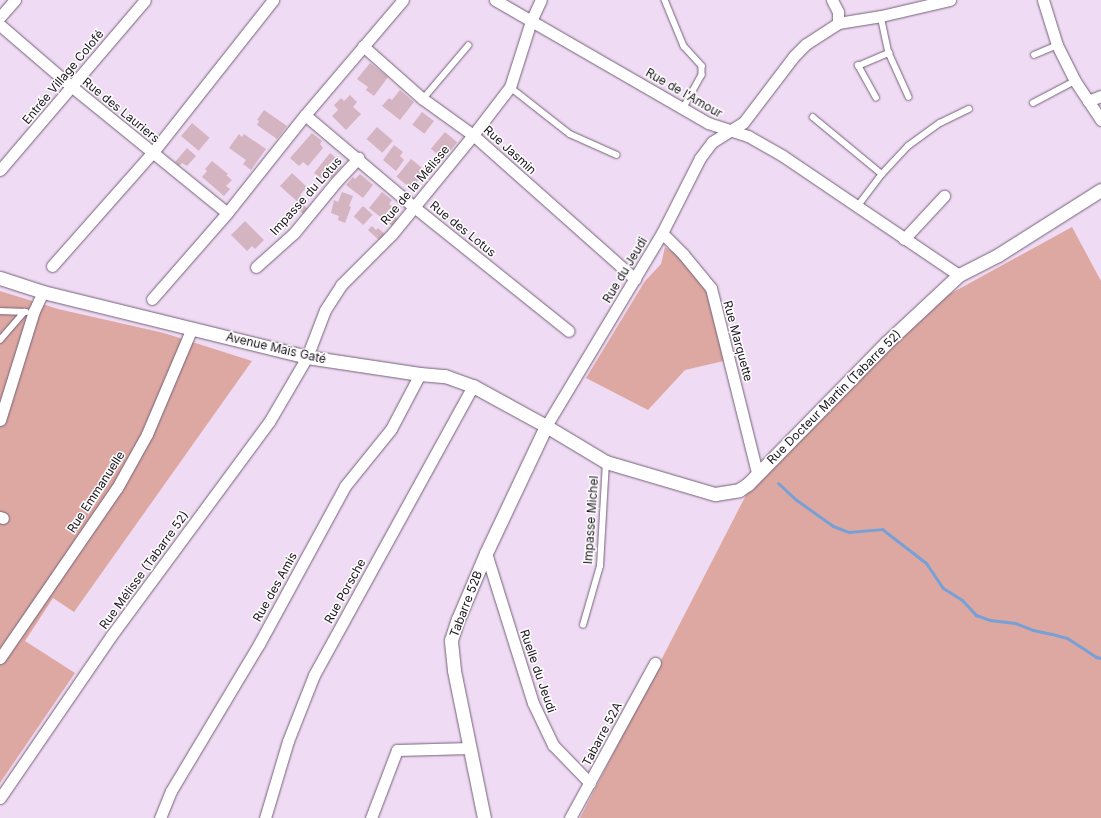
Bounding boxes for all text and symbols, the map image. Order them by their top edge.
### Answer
street label: Entrée Village Colofé [19,27,107,127]
street label: Rue de l'Amour [643,65,725,121]
street label: Rue des Lauriers [79,74,163,146]
street label: Rue Jasmin [481,123,539,177]
street label: Rue de la Mélisse [378,142,452,228]
street label: Impasse du Lotus [267,154,345,238]
street label: Rue des Lotus [427,198,499,260]
street label: Rue du Jeudi [600,234,650,306]
street label: Rue Marquette [720,299,756,383]
street label: Rue Docteur Martin (Tabarre 52) [764,327,904,467]
street label: Avenue Maïs Gaté [225,329,327,367]
street label: Rue Emmanuelle [64,449,128,535]
street label: Impasse Michel [581,475,601,565]
street label: Rue Mélisse (Tabarre 52) [96,508,192,632]
street label: Rue des Amis [250,550,300,624]
street label: Rue Porsche [321,556,369,626]
street label: Tabarre 52B [447,569,485,639]
street label: Ruelle du Jeudi [517,628,559,714]
street label: Tabarre 52A [579,700,625,768]

